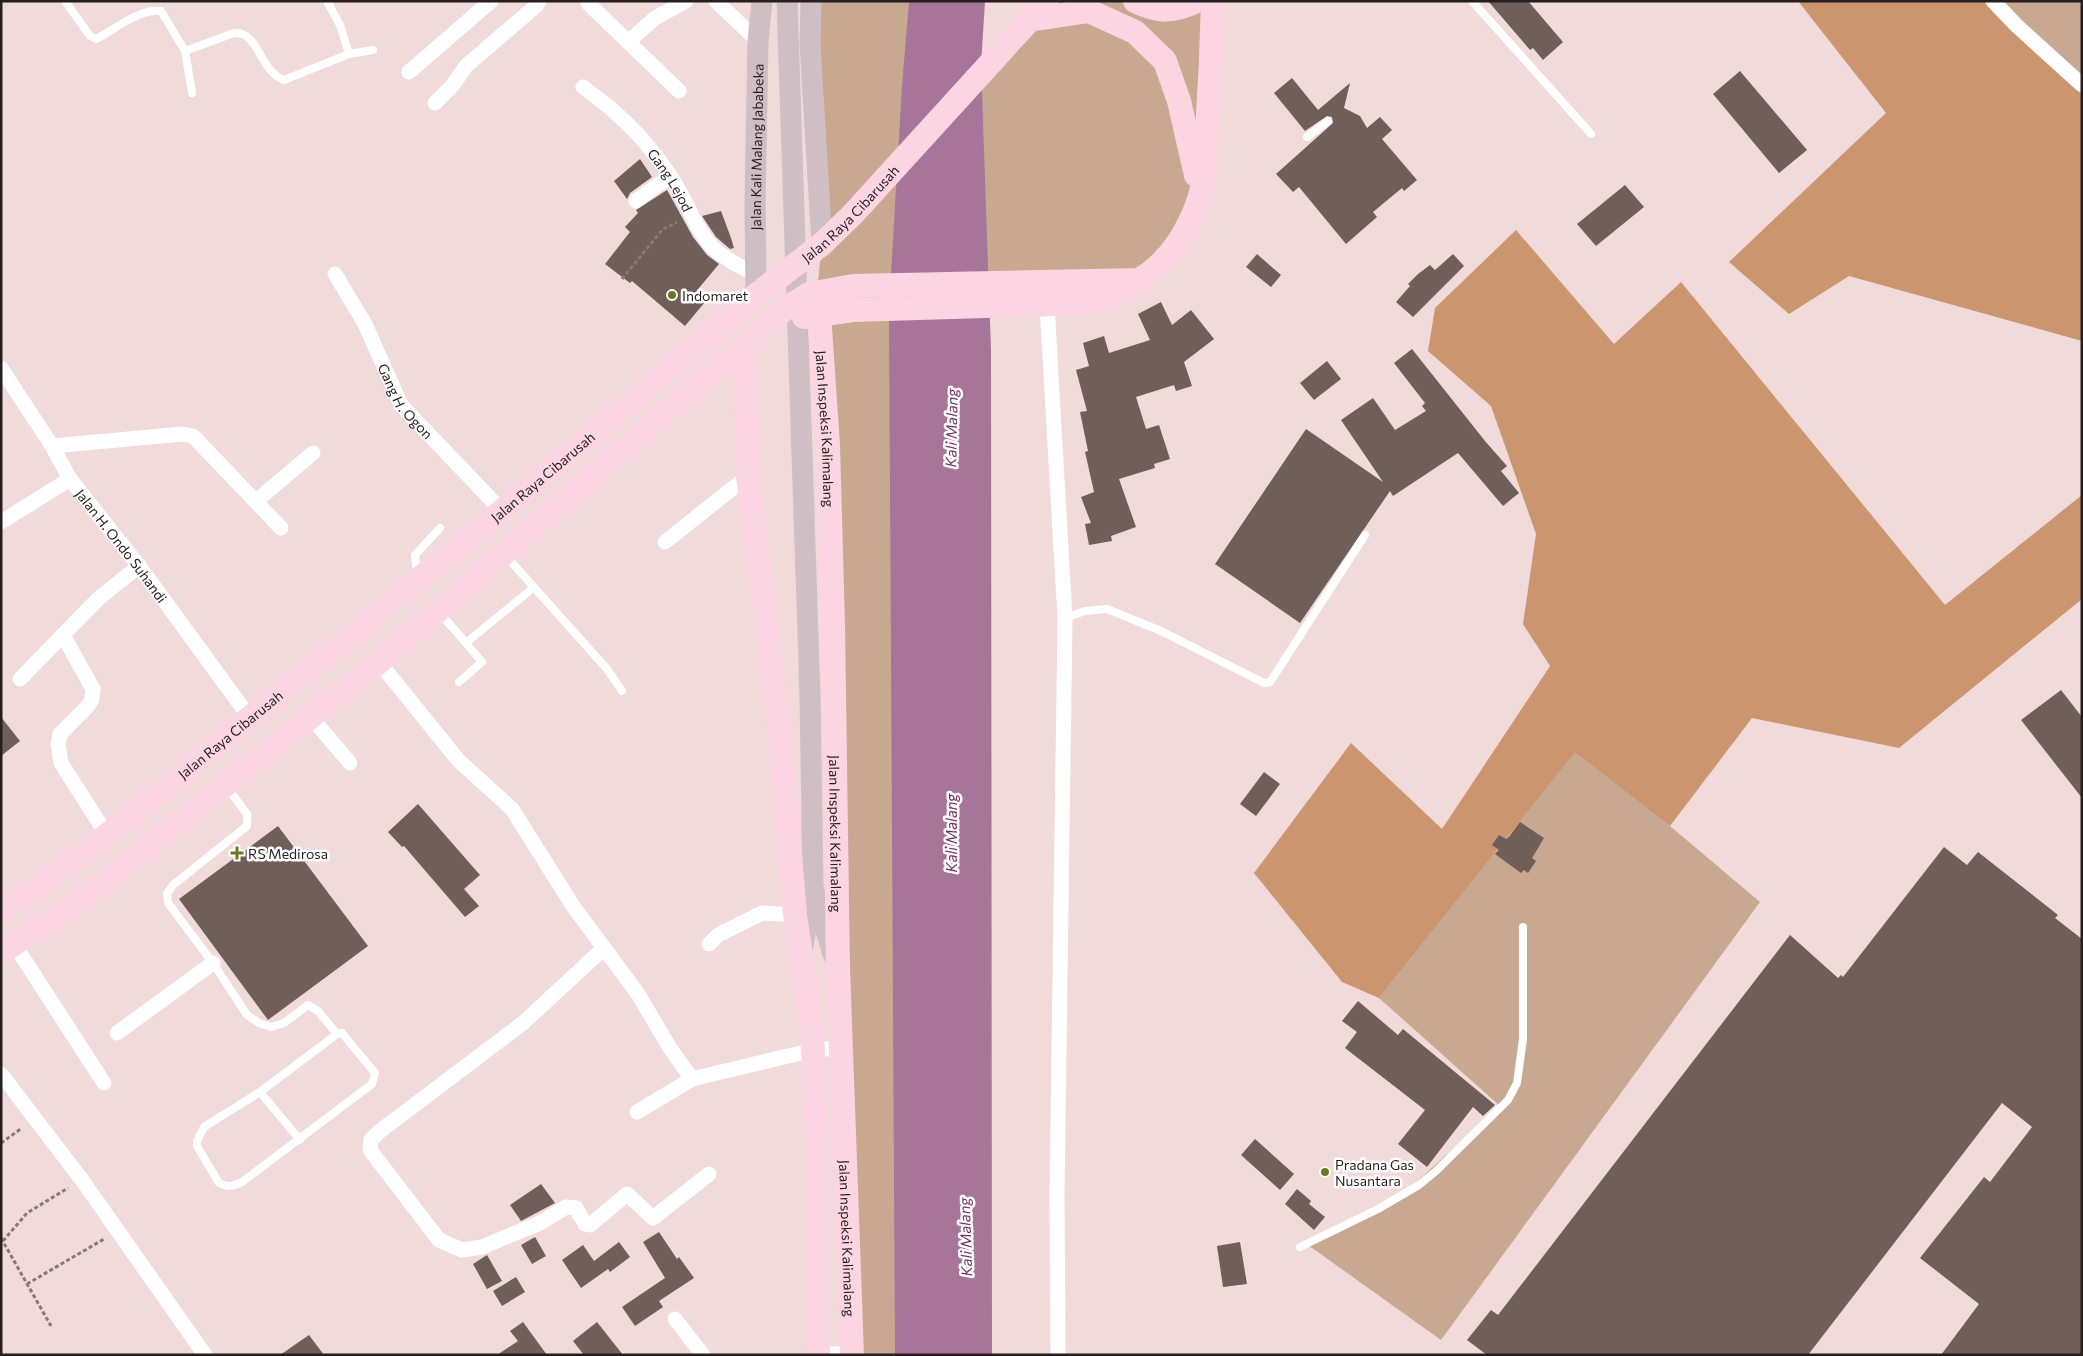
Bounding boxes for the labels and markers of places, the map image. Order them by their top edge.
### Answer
place label: Indomaret [682,287,749,304]
marker: Indomaret [666,289,678,301]
place label: RS Medirosa [248,845,328,862]
marker: RS Medirosa [230,846,244,860]
place label: Pradana Gas Nusantara [1335,1156,1414,1189]
marker: Pradana Gas Nusantara [1319,1166,1331,1178]

